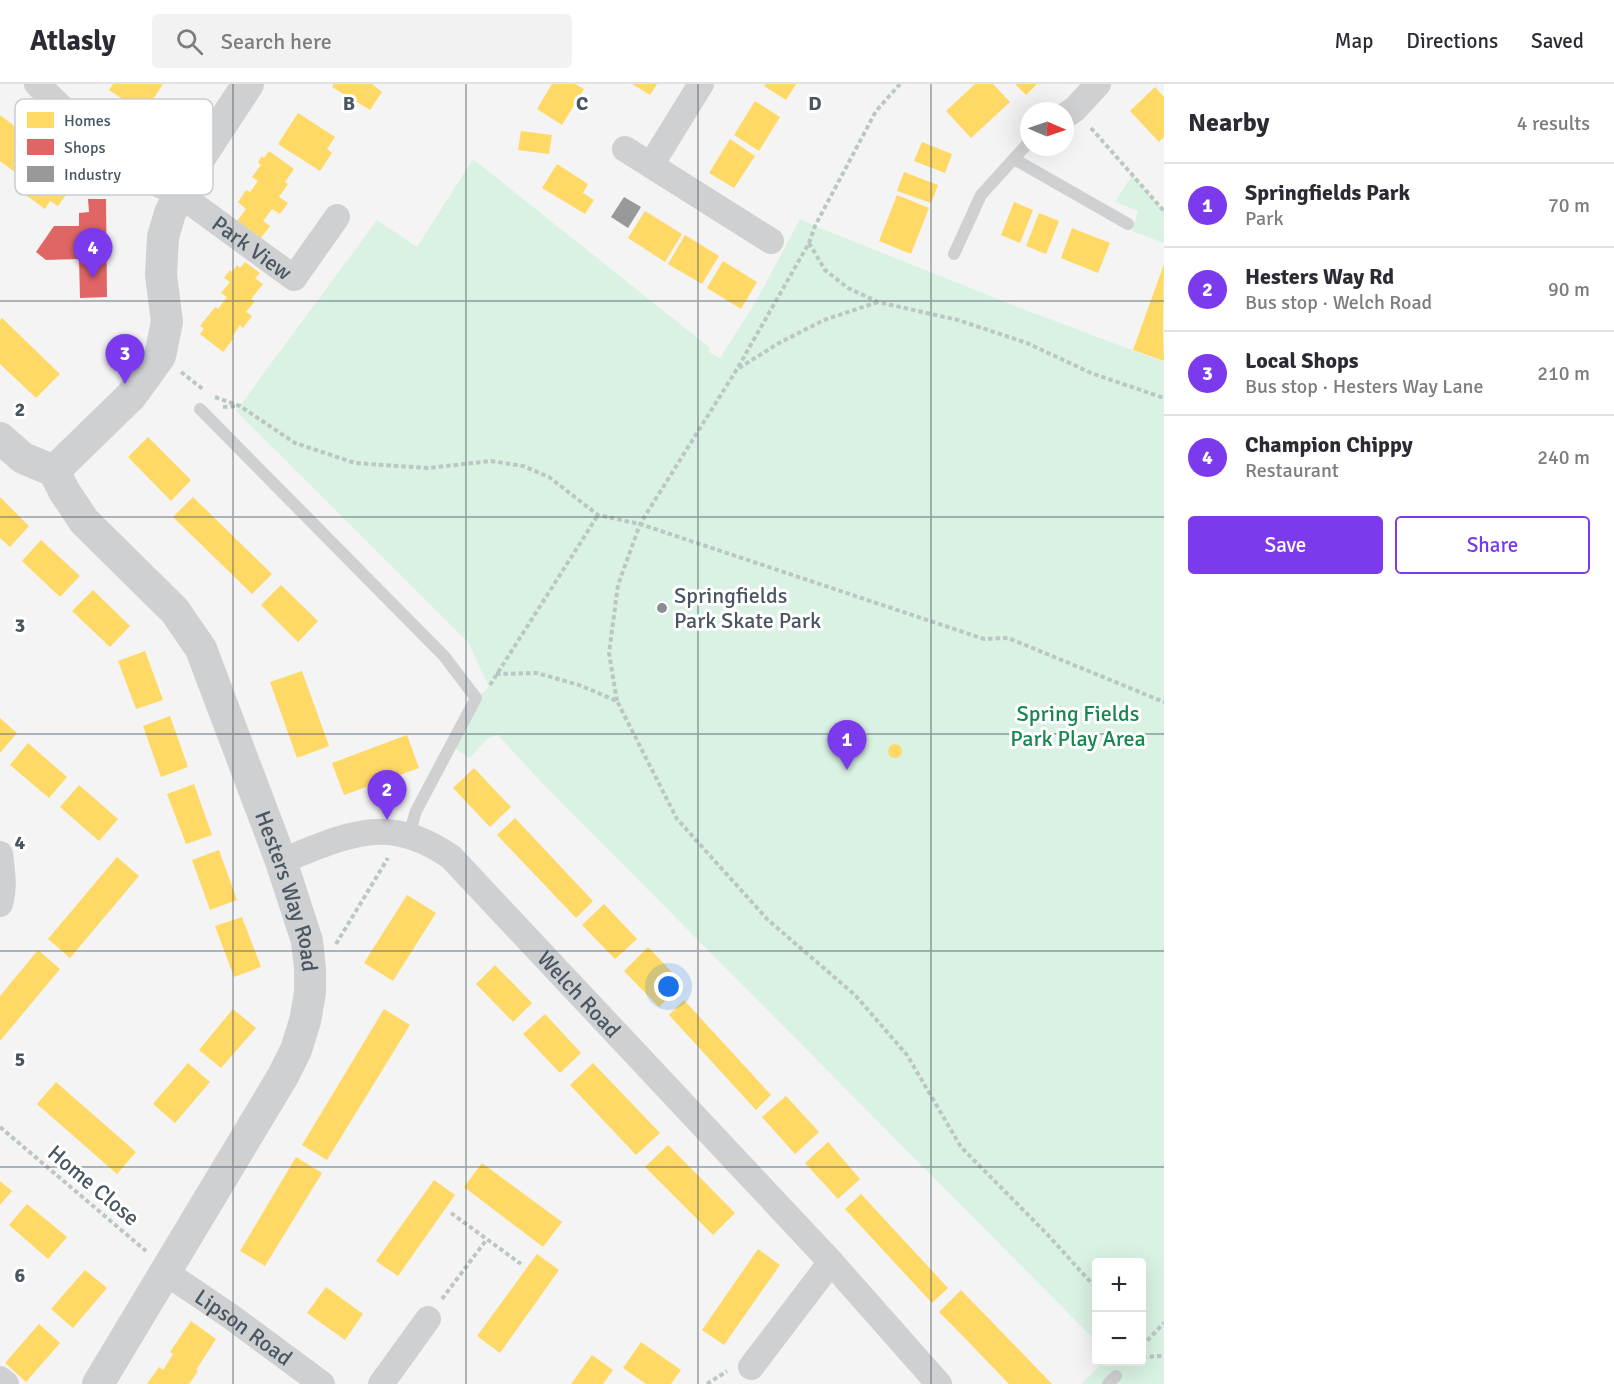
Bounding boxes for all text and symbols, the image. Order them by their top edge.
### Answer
search box [152,14,572,68]
text: Atlasly [30,24,116,58]
icon: search [173,25,206,58]
text: Search here [221,28,332,55]
text: Map [1335,28,1373,54]
text: Directions [1406,28,1498,54]
text: Saved [1531,28,1584,54]
text: B [343,91,355,116]
text: C [576,91,588,116]
text: D [808,91,822,116]
legend [15,99,213,195]
north arrow [1020,102,1074,156]
text: Nearby [1188,107,1269,139]
text: Homes [64,111,111,131]
text: 4 results [1517,111,1590,136]
text: Shops [64,138,105,158]
text: Industry [64,165,122,185]
text: Springfields Park [1245,179,1410,206]
text: 1 [1202,193,1213,218]
text: 70 m [1548,193,1590,218]
text: Park [1245,206,1283,231]
street label: Park View [207,210,297,286]
pin: 4 [74,228,112,278]
text: Hesters Way Rd [1245,263,1394,290]
text: 2 [1202,277,1213,302]
text: 90 m [1548,277,1590,302]
text: Bus stop · Welch Road [1245,290,1432,315]
pin: 3 [106,334,144,384]
text: Local Shops [1245,347,1359,374]
text: 3 [1202,361,1213,386]
text: 210 m [1537,361,1590,386]
text: Bus stop · Hesters Way Lane [1245,374,1483,399]
text: 2 [15,397,25,422]
text: Champion Chippy [1245,431,1413,458]
text: 4 [1202,445,1213,470]
text: 240 m [1537,445,1590,470]
text: Restaurant [1245,458,1339,483]
button: Save [1188,516,1383,574]
button: Share [1395,516,1590,574]
place label: Springfields Park Skate Park [674,582,821,634]
marker: Springfields Park Skate Park [655,601,669,615]
text: 3 [15,613,25,638]
park label: Spring Fields Park Play Area [1010,700,1146,752]
pin: 1 [828,720,866,770]
pin: 2 [368,770,406,820]
street label: Hesters Way Road [249,807,323,973]
text: 4 [15,830,26,855]
street label: Welch Road [532,945,626,1043]
your location [654,972,683,1001]
text: 5 [15,1047,25,1072]
street label: Home Close [42,1139,145,1231]
map controls [1092,1258,1146,1366]
button: + [1092,1258,1146,1312]
text: 6 [15,1263,26,1288]
street label: Lipson Road [190,1283,298,1371]
button: − [1092,1312,1146,1366]

